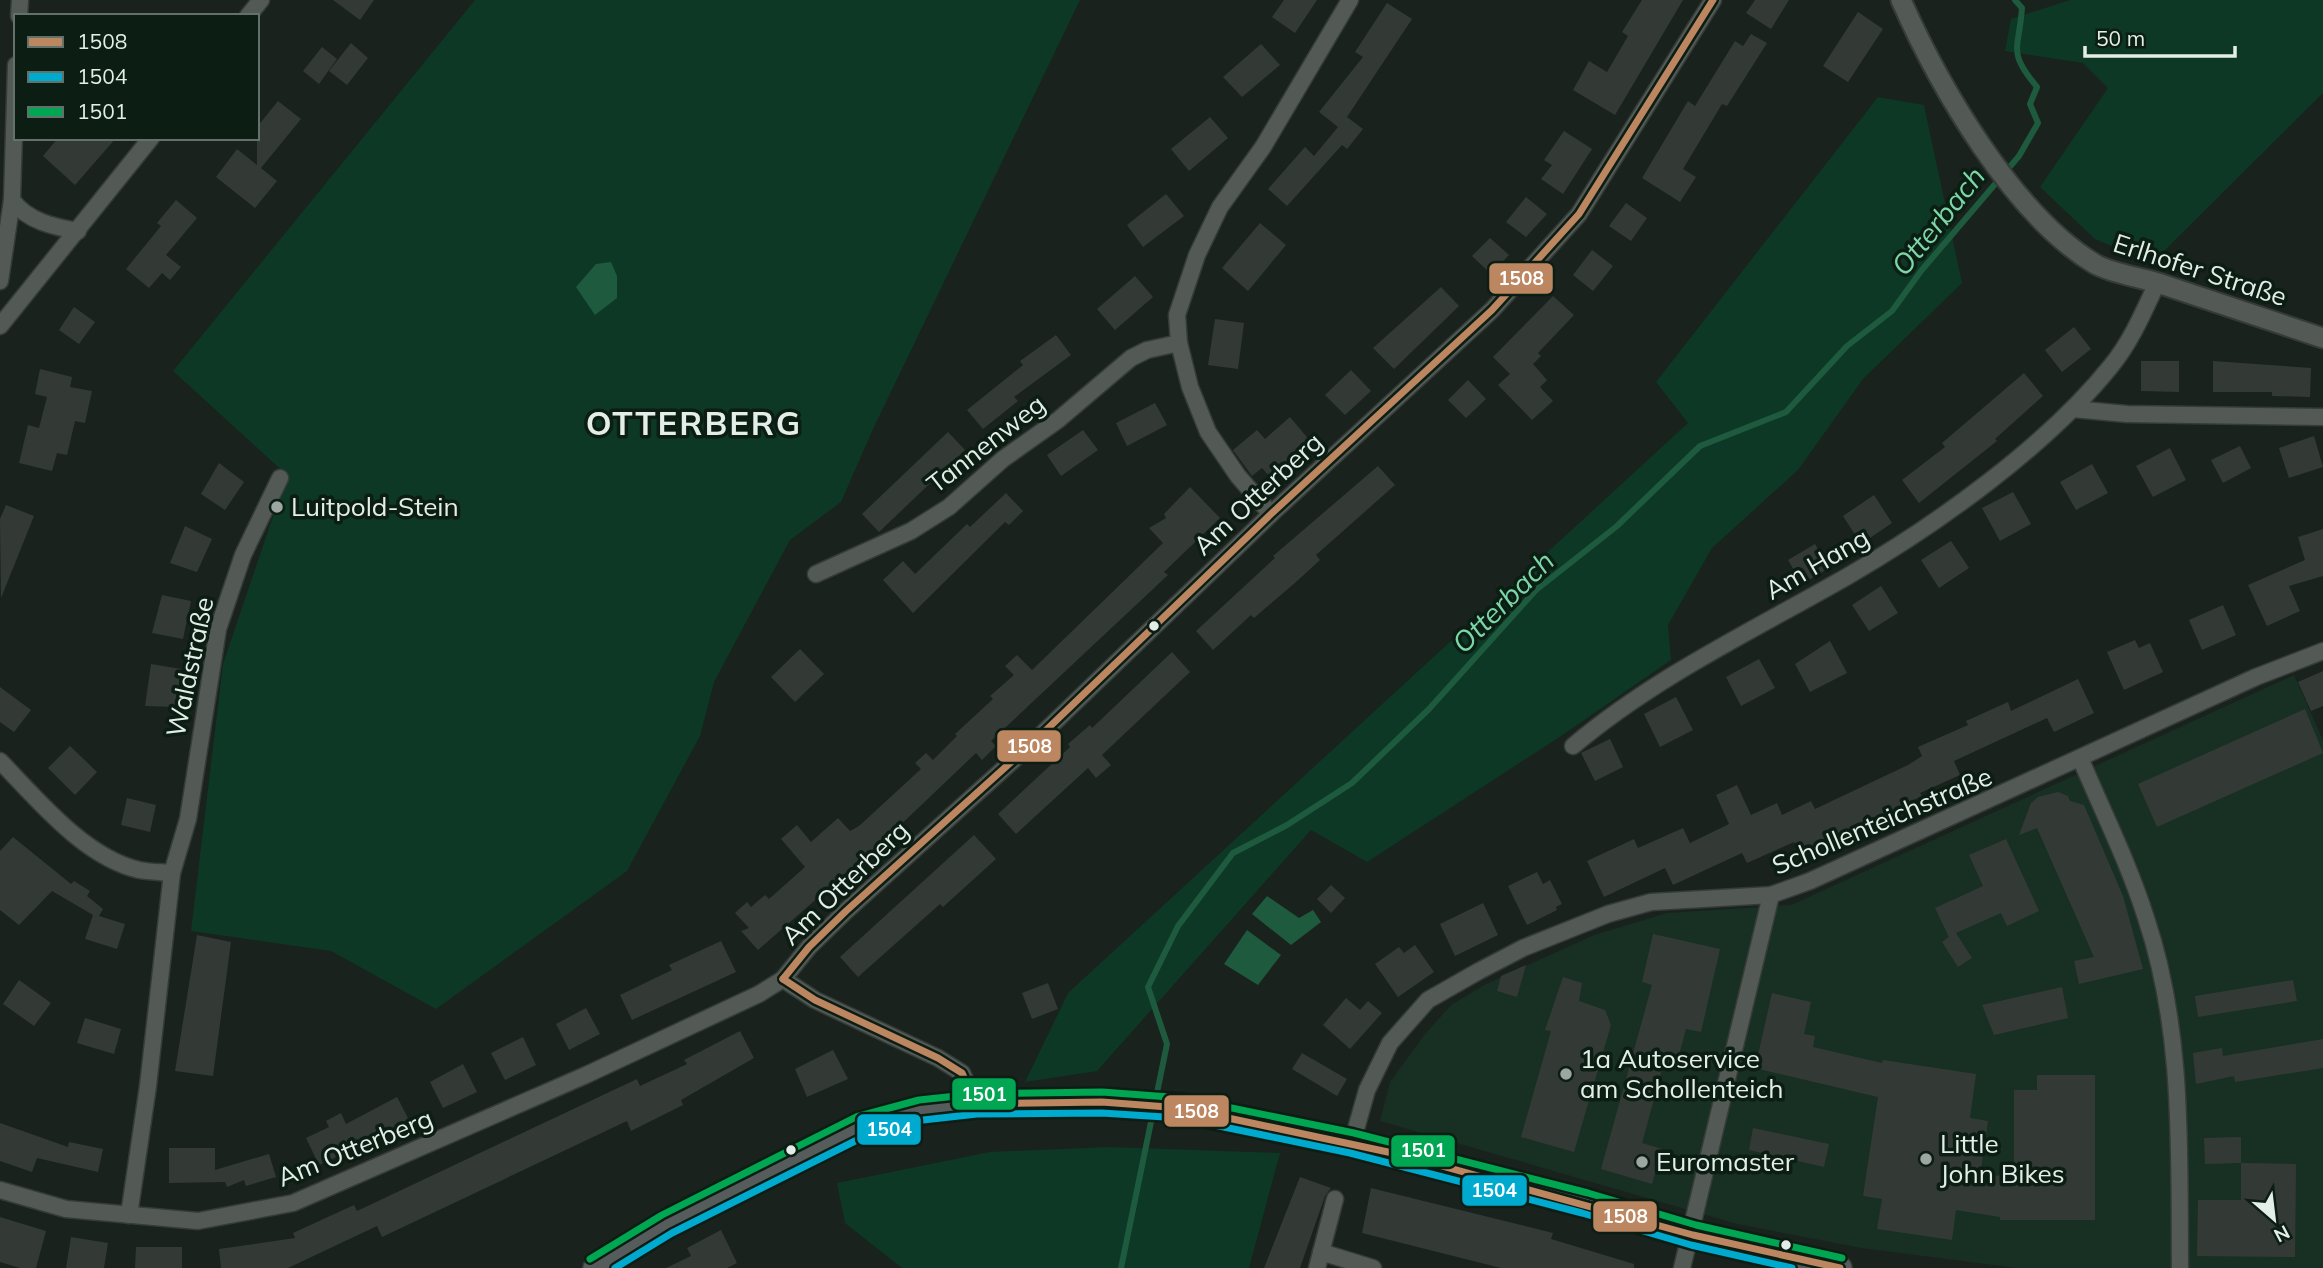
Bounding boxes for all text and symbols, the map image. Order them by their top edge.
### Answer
legend [14,14,259,140]
scale bar [2085,14,2236,58]
text: 50 m [2096,25,2145,51]
text: 1508 [77,28,127,54]
text: 1504 [77,63,128,89]
text: 1501 [77,98,127,124]
water label: Otterbach [1883,159,1992,282]
street label: Erlhofer Straße [2109,226,2291,313]
line badge: 1508 [1488,262,1554,295]
text: 1508 [1498,266,1544,290]
street label: Tannenweg [920,387,1052,500]
district label: OTTERBERG [586,402,802,443]
street label: Am Otterberg [1186,425,1329,562]
place label: Luitpold-Stein [291,490,459,523]
marker: Luitpold-Stein [269,499,285,515]
street label: Am Hang [1759,520,1875,607]
water label: Otterbach [1444,543,1561,660]
street label: Waldstraße [159,594,220,740]
unlabelled marker [1147,619,1161,633]
line badge: 1508 [996,729,1062,763]
text: 1508 [1006,734,1052,758]
street label: Schollenteichstraße [1767,759,1997,882]
street label: Am Otterberg [774,814,915,952]
place label: 1a Autoservice am Schollenteich [1580,1042,1784,1105]
marker: 1a Autoservice am Schollenteich [1558,1066,1574,1082]
line badge: 1501 [951,1077,1017,1111]
text: 1501 [961,1082,1007,1106]
line badge: 1508 [1163,1094,1230,1128]
text: 1508 [1173,1099,1219,1123]
street label: Am Otterberg [272,1101,437,1194]
line badge: 1504 [856,1113,922,1146]
text: 1504 [866,1117,912,1141]
place label: Little John Bikes [1940,1127,2065,1190]
line badge: 1501 [1390,1134,1456,1168]
text: 1501 [1400,1138,1446,1162]
unlabelled marker [784,1143,798,1157]
place label: Euromaster [1656,1145,1795,1178]
marker: Little John Bikes [1918,1151,1934,1167]
marker: Euromaster [1634,1154,1650,1170]
line badge: 1504 [1461,1174,1528,1207]
text: 1504 [1471,1178,1517,1202]
north arrow [2239,1184,2309,1254]
line badge: 1508 [1592,1200,1658,1233]
text: 1508 [1602,1204,1648,1228]
text: N [2270,1220,2294,1248]
unlabelled marker [1779,1238,1793,1252]

